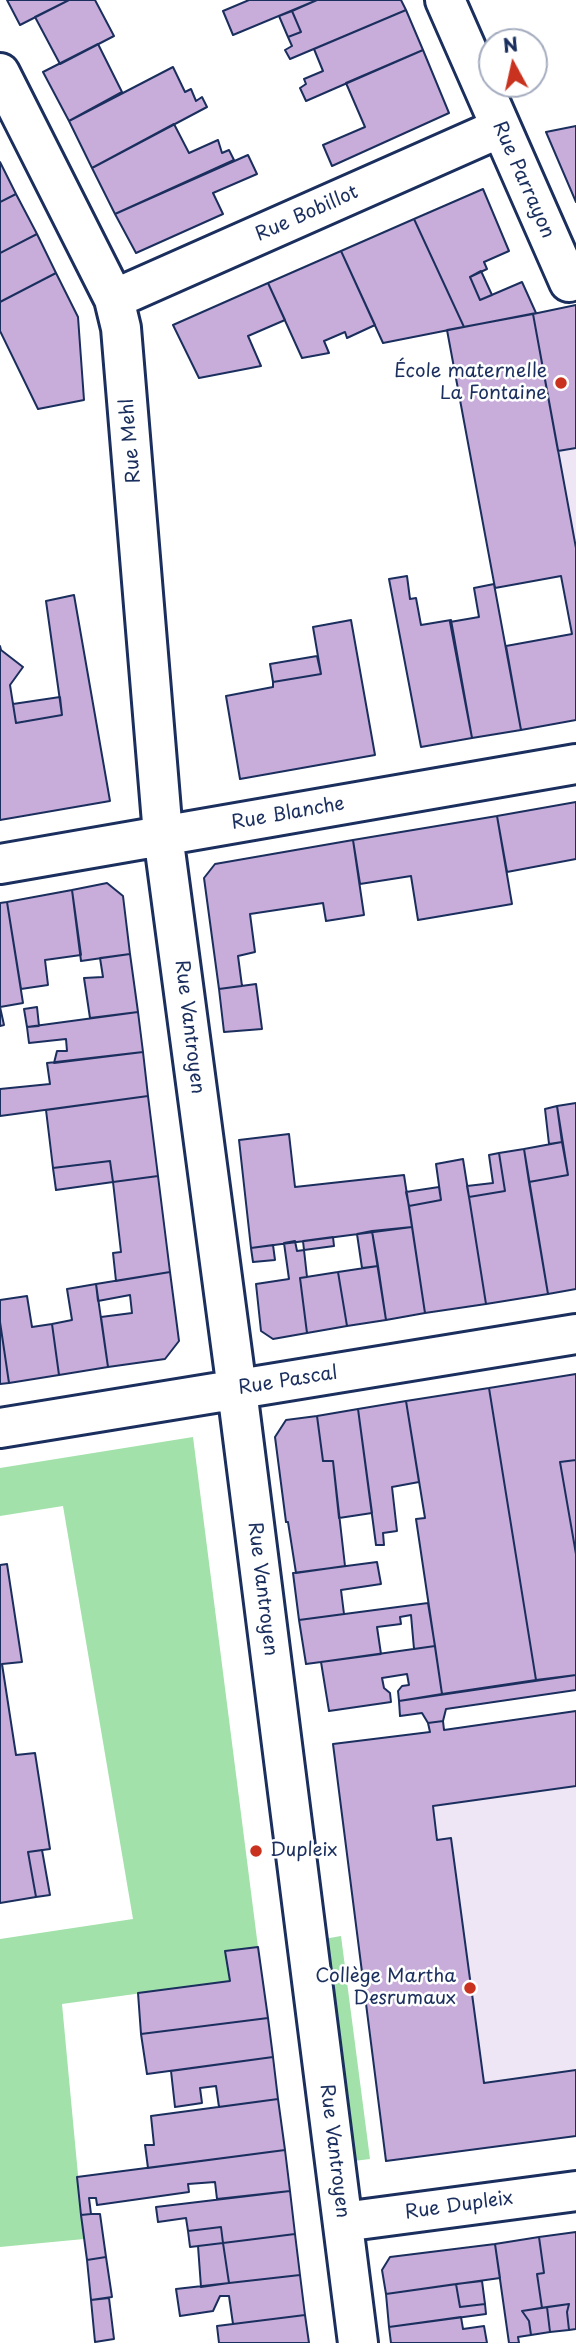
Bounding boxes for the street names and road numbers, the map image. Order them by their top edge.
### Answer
street label: Rue Parrayon [487,118,559,242]
street label: Rue Bobillot [252,181,362,247]
street label: Rue Mehl [116,398,146,484]
street label: Rue Blanche [230,793,346,835]
street label: Rue Vantroyen [169,959,209,1095]
street label: Rue Pascal [237,1362,339,1400]
street label: Rue Vantroyen [242,1521,282,1657]
street label: Rue Vantroyen [314,2083,354,2219]
street label: Rue Dupleix [403,2187,515,2225]

